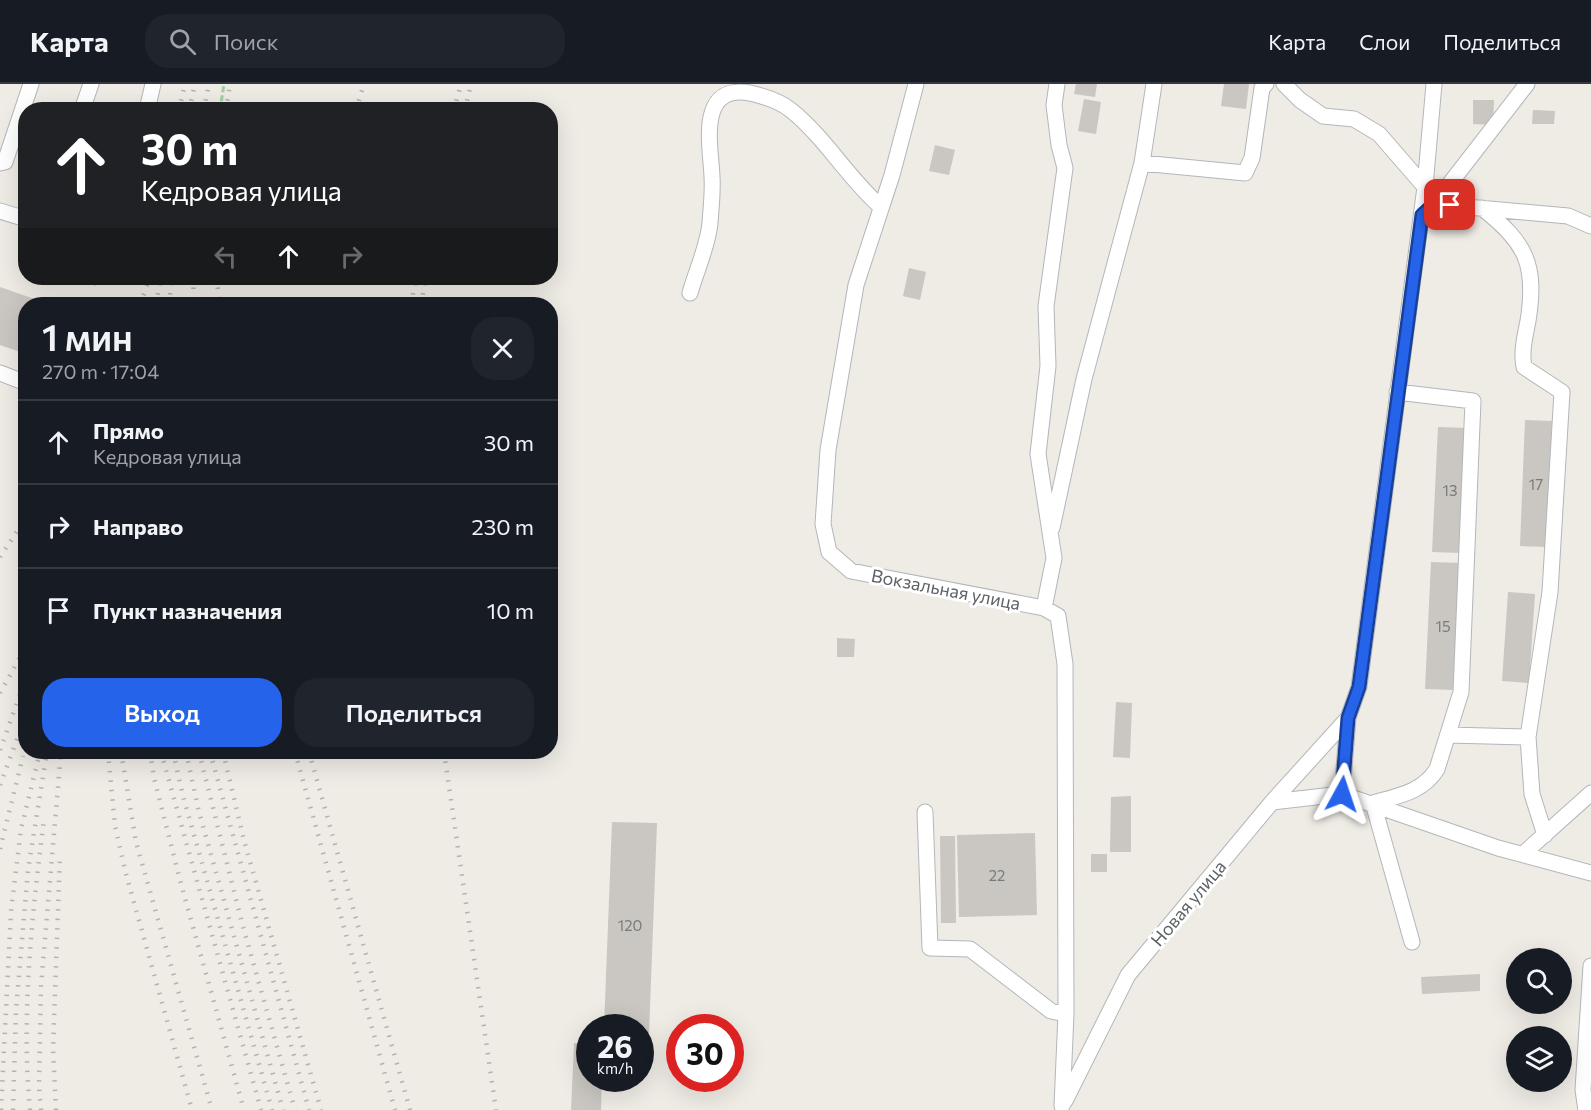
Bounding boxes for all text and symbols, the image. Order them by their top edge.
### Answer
search box [145,14,565,68]
text: Карта [30,24,109,58]
icon: search [166,25,199,58]
text: Поиск [214,28,278,55]
text: Карта [1268,29,1326,54]
text: Слои [1359,29,1410,54]
text: Поделиться [1443,29,1561,54]
text: 30 m [141,122,238,174]
icon: ahead [42,126,120,204]
text: Кедровая улица [141,174,342,207]
pin [1424,179,1475,230]
icon: arrive [1433,188,1466,221]
icon: left [209,240,242,273]
icon: ahead [272,240,305,273]
icon: right [335,240,368,273]
text: 1 мин [42,314,133,358]
button: close [471,317,534,380]
text: 270 m · 17:04 [42,359,159,383]
text: Прямо [93,417,164,444]
icon: ahead [42,426,75,459]
text: 30 m [484,429,534,456]
text: Кедровая улица [93,444,242,468]
house number: 17 [1529,475,1543,493]
house number: 13 [1443,481,1457,499]
icon: right [42,510,75,543]
text: Направо [93,513,183,540]
text: 230 m [471,513,534,540]
street label: Вокзальная улица [870,564,1022,614]
icon: arrive [42,594,75,627]
text: Пункт назначения [93,597,282,624]
text: 10 m [487,597,534,624]
house number: 15 [1435,617,1451,635]
button: Выход [42,678,282,747]
button: Поделиться [294,678,534,747]
position arrow [1310,762,1374,826]
street label: Новая улица [1146,856,1230,950]
house number: 22 [989,866,1005,884]
house number: 120 [618,916,642,934]
map controls [1506,948,1572,1092]
button: search [1506,948,1572,1014]
speed limit sign: 30 [666,1014,744,1092]
button: layers [1506,1026,1572,1092]
text: 26 [597,1027,633,1064]
text: km/h [597,1059,633,1077]

